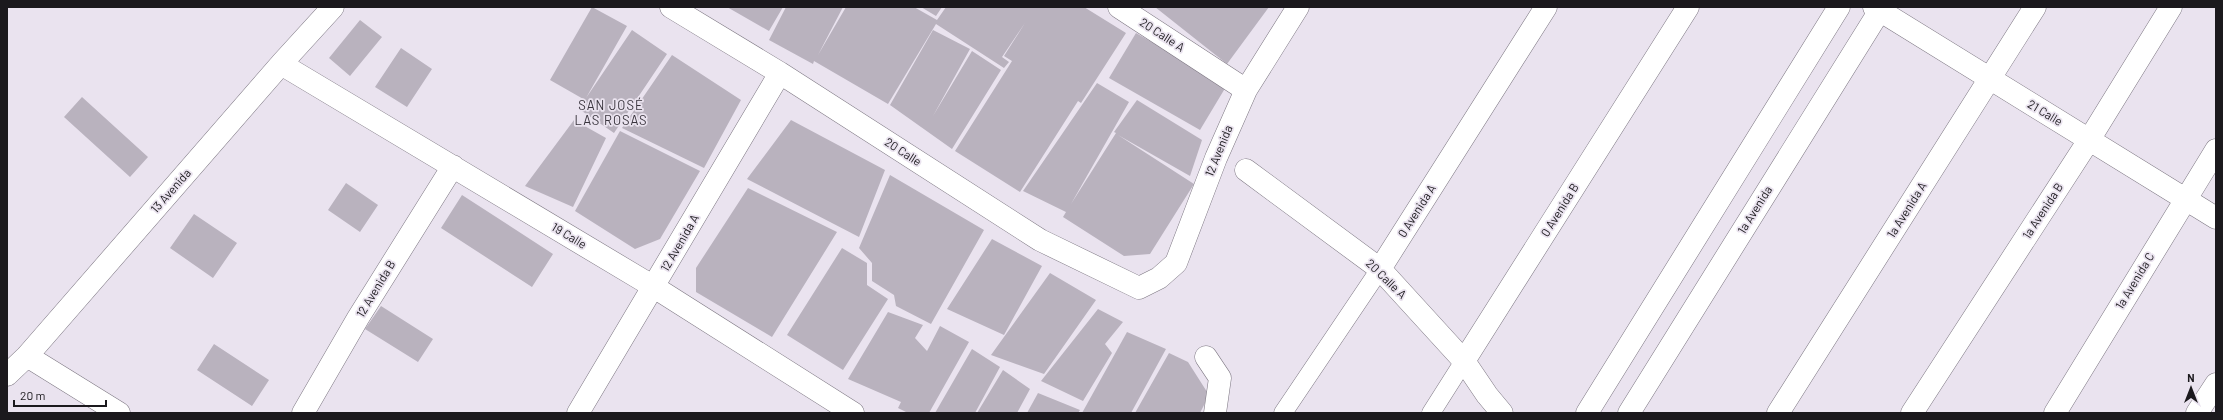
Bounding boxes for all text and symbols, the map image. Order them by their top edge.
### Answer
street label: 20 Calle A [1138,15,1188,54]
street label: 21 Calle [2026,96,2065,128]
district label: SAN JOSÉ LAS ROSAS [574,97,648,128]
street label: 12 Avenida [1201,123,1235,178]
street label: 20 Calle [883,134,924,168]
street label: 13 Avenida [147,165,193,215]
street label: 1a Avenida A [1883,179,1929,240]
street label: 0 Avenida B [1537,180,1581,239]
street label: 1a Avenida B [2019,180,2065,241]
street label: 0 Avenida A [1394,181,1438,240]
street label: 1a Avenida [1734,183,1774,236]
street label: 12 Avenida A [657,211,701,274]
street label: 19 Calle [550,219,589,251]
street label: 1a Avenida C [2112,250,2156,311]
street label: 20 Calle A [1364,256,1410,301]
street label: 12 Avenida B [353,257,398,320]
north arrow [2171,368,2211,408]
text: N [2187,371,2195,384]
scale bar [14,382,106,408]
text: 20 m [20,388,46,402]

